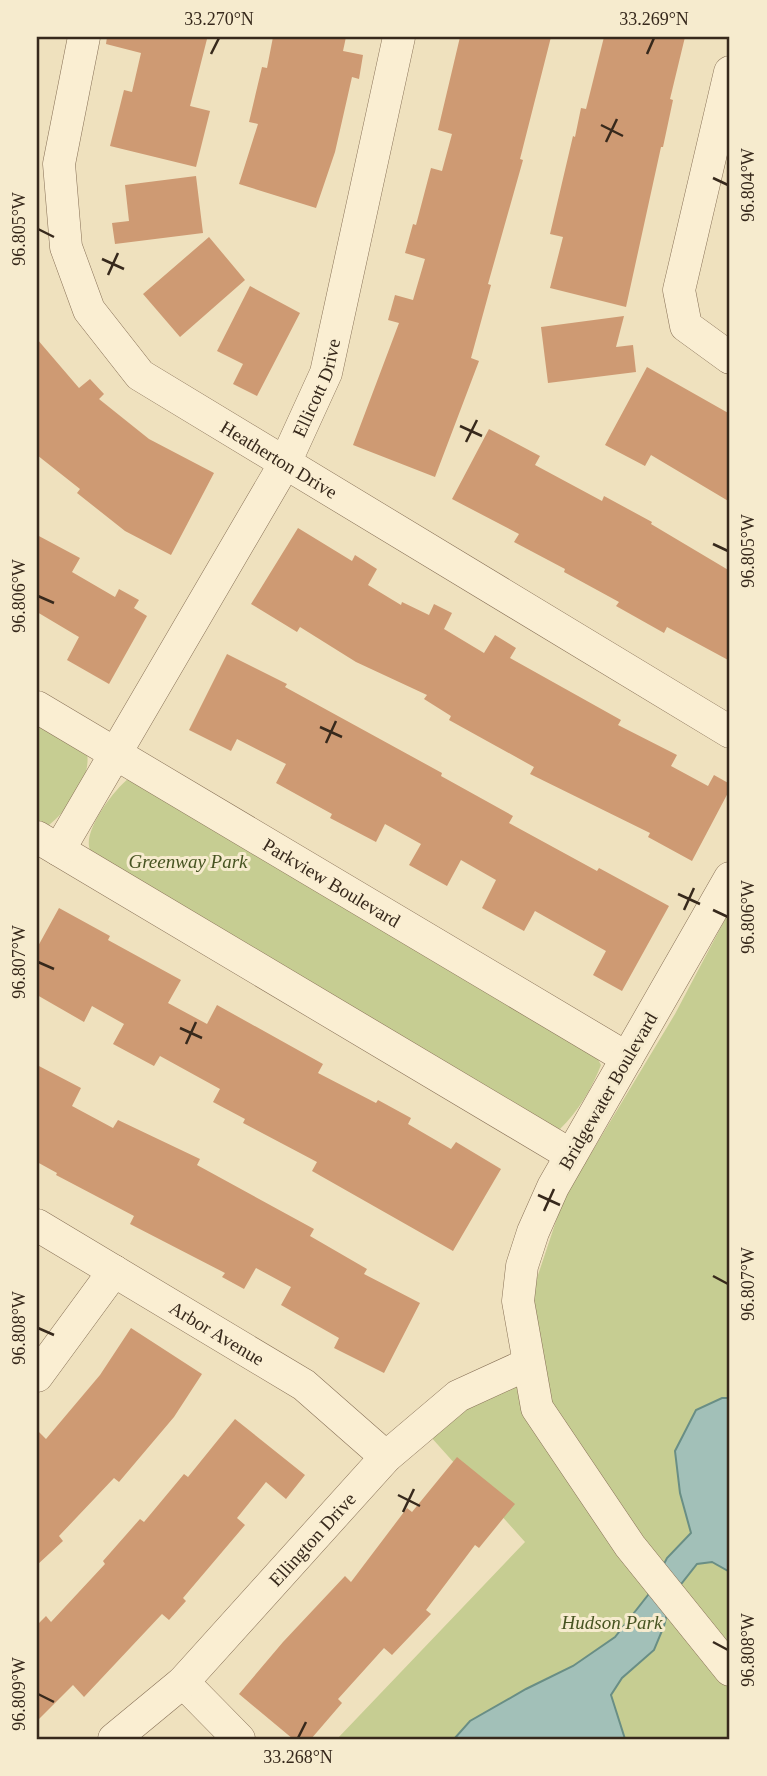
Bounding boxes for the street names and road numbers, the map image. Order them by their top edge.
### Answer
street label: Ellicott Drive [288,337,344,440]
street label: Heatherton Drive [217,416,341,502]
street label: Parkview Boulevard [259,834,404,931]
street label: Bridgewater Boulevard [554,1008,662,1173]
street label: Arbor Avenue [166,1296,268,1369]
street label: Ellington Drive [264,1488,360,1590]

